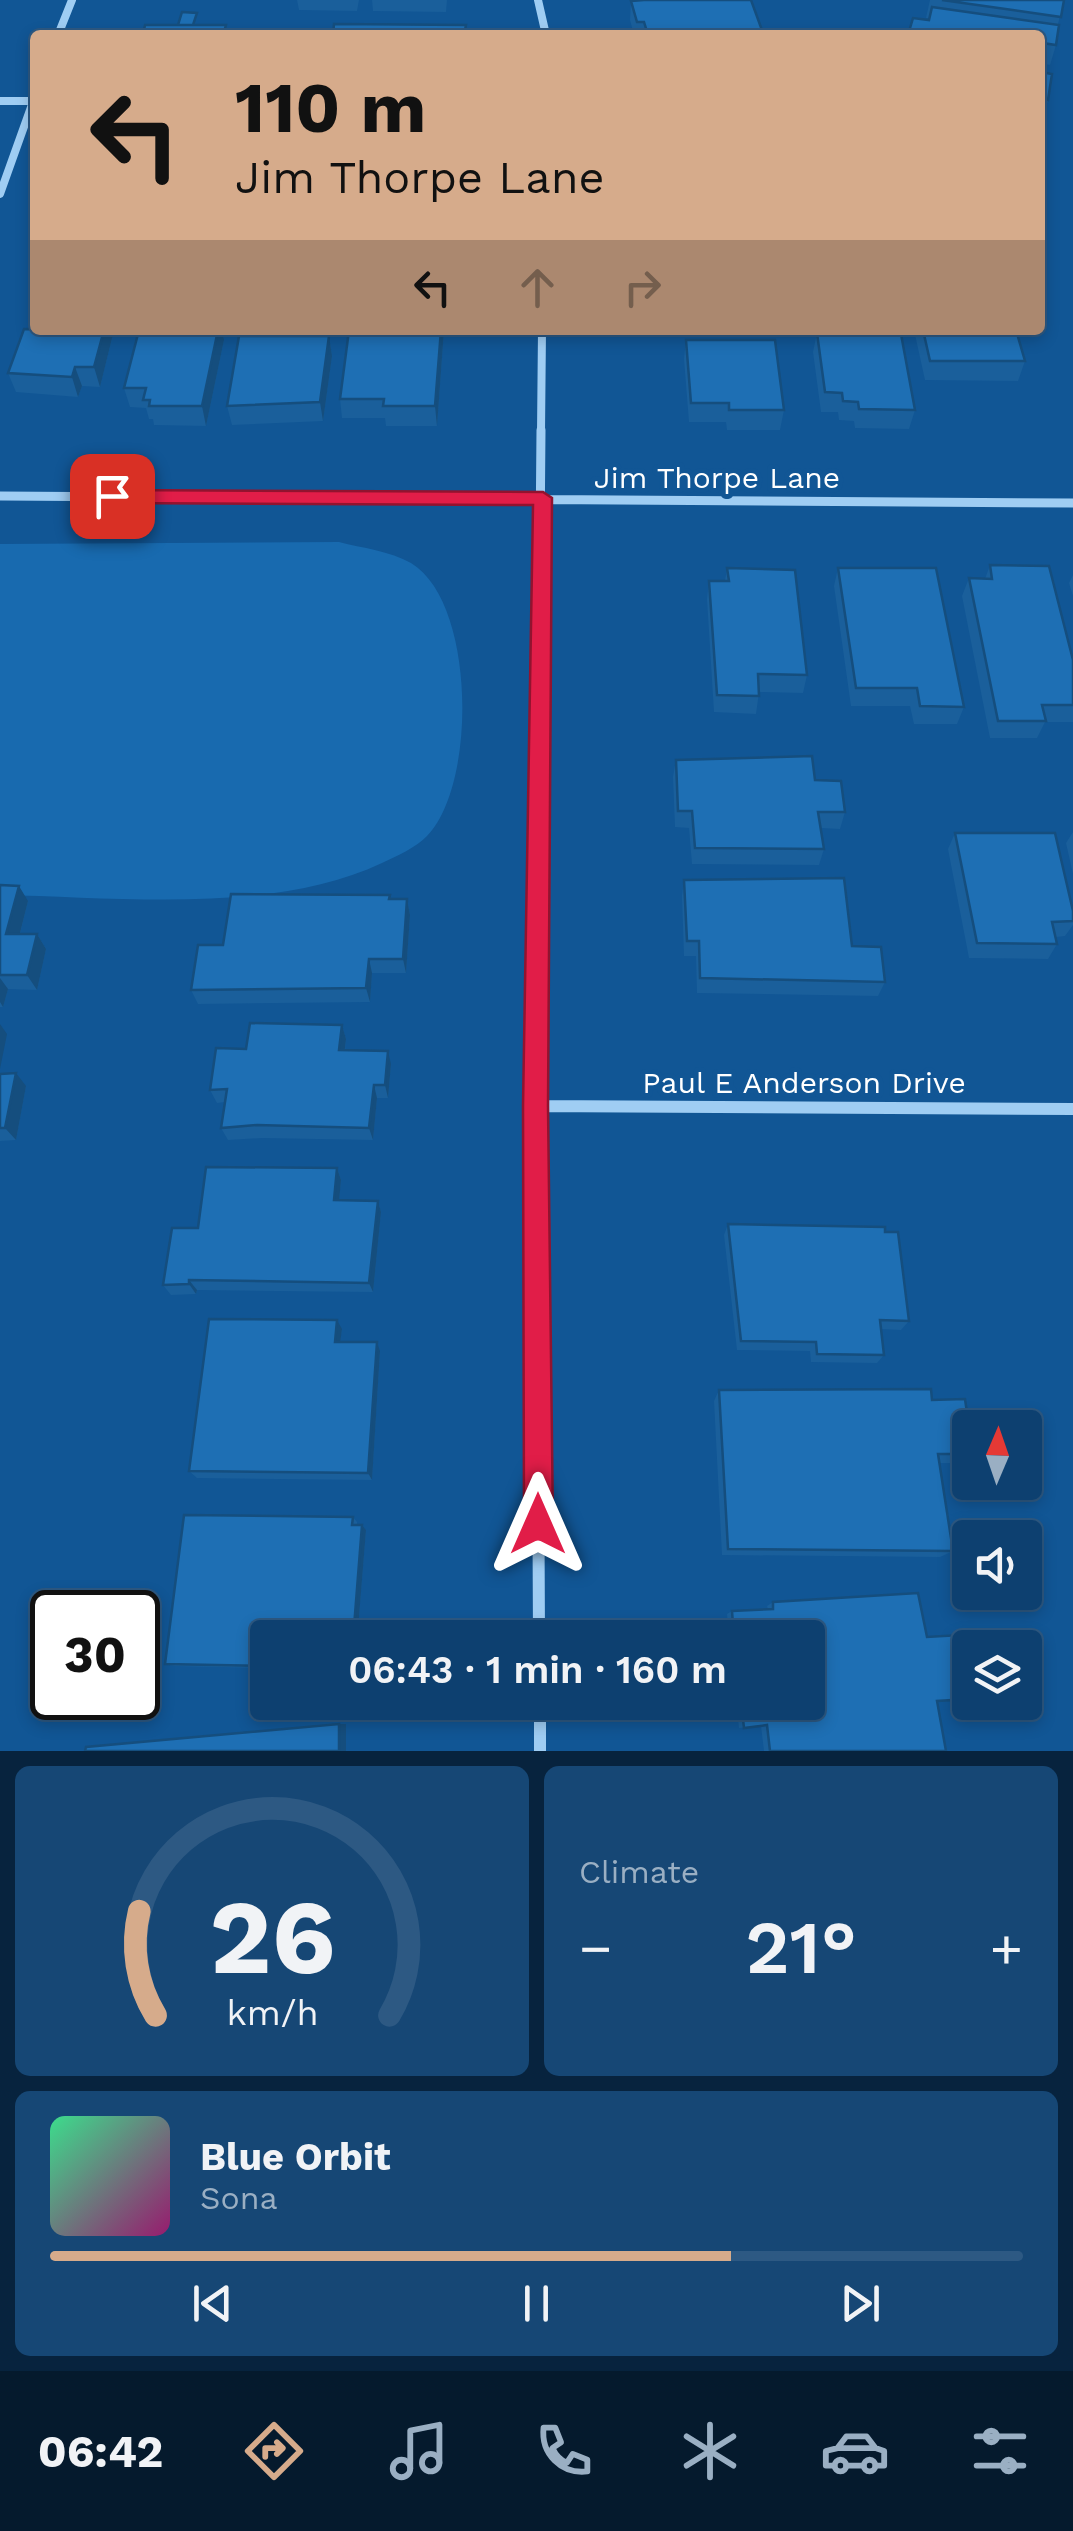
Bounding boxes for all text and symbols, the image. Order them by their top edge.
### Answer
text: 110 m [235,67,426,149]
icon: left [70,70,200,200]
text: Jim Thorpe Lane [235,151,604,204]
icon: left [405,260,460,315]
icon: ahead [510,260,565,315]
icon: right [615,260,670,315]
pin [70,454,155,539]
street label: Jim Thorpe Lane [594,460,840,495]
icon: arrive [85,469,140,524]
street label: Paul E Anderson Drive [642,1065,966,1100]
north arrow [952,1410,1042,1500]
map controls [952,1410,1042,1720]
position arrow [486,1472,590,1576]
button: sound [952,1520,1042,1610]
speed limit sign: 30 [30,1590,160,1720]
button: layers [952,1630,1042,1720]
text: 06:43 · 1 min · 160 m [348,1648,727,1692]
text: Climate [579,1853,699,1891]
text: 26 [209,1876,335,1998]
text: 21° [745,1903,857,1991]
text: − [579,1916,612,1980]
text: + [990,1916,1023,1980]
text: km/h [226,1992,318,2034]
text: Blue Orbit [200,2135,391,2179]
text: Sona [200,2179,278,2217]
icon: previous [185,2276,240,2331]
icon: pause [509,2276,564,2331]
icon: next [833,2276,888,2331]
icon: directions [239,2416,309,2486]
icon: music [384,2416,454,2486]
icon: phone [529,2416,599,2486]
icon: climate [675,2416,745,2486]
icon: car [820,2416,890,2486]
icon: filters [965,2416,1035,2486]
text: 06:42 [38,2425,163,2478]

